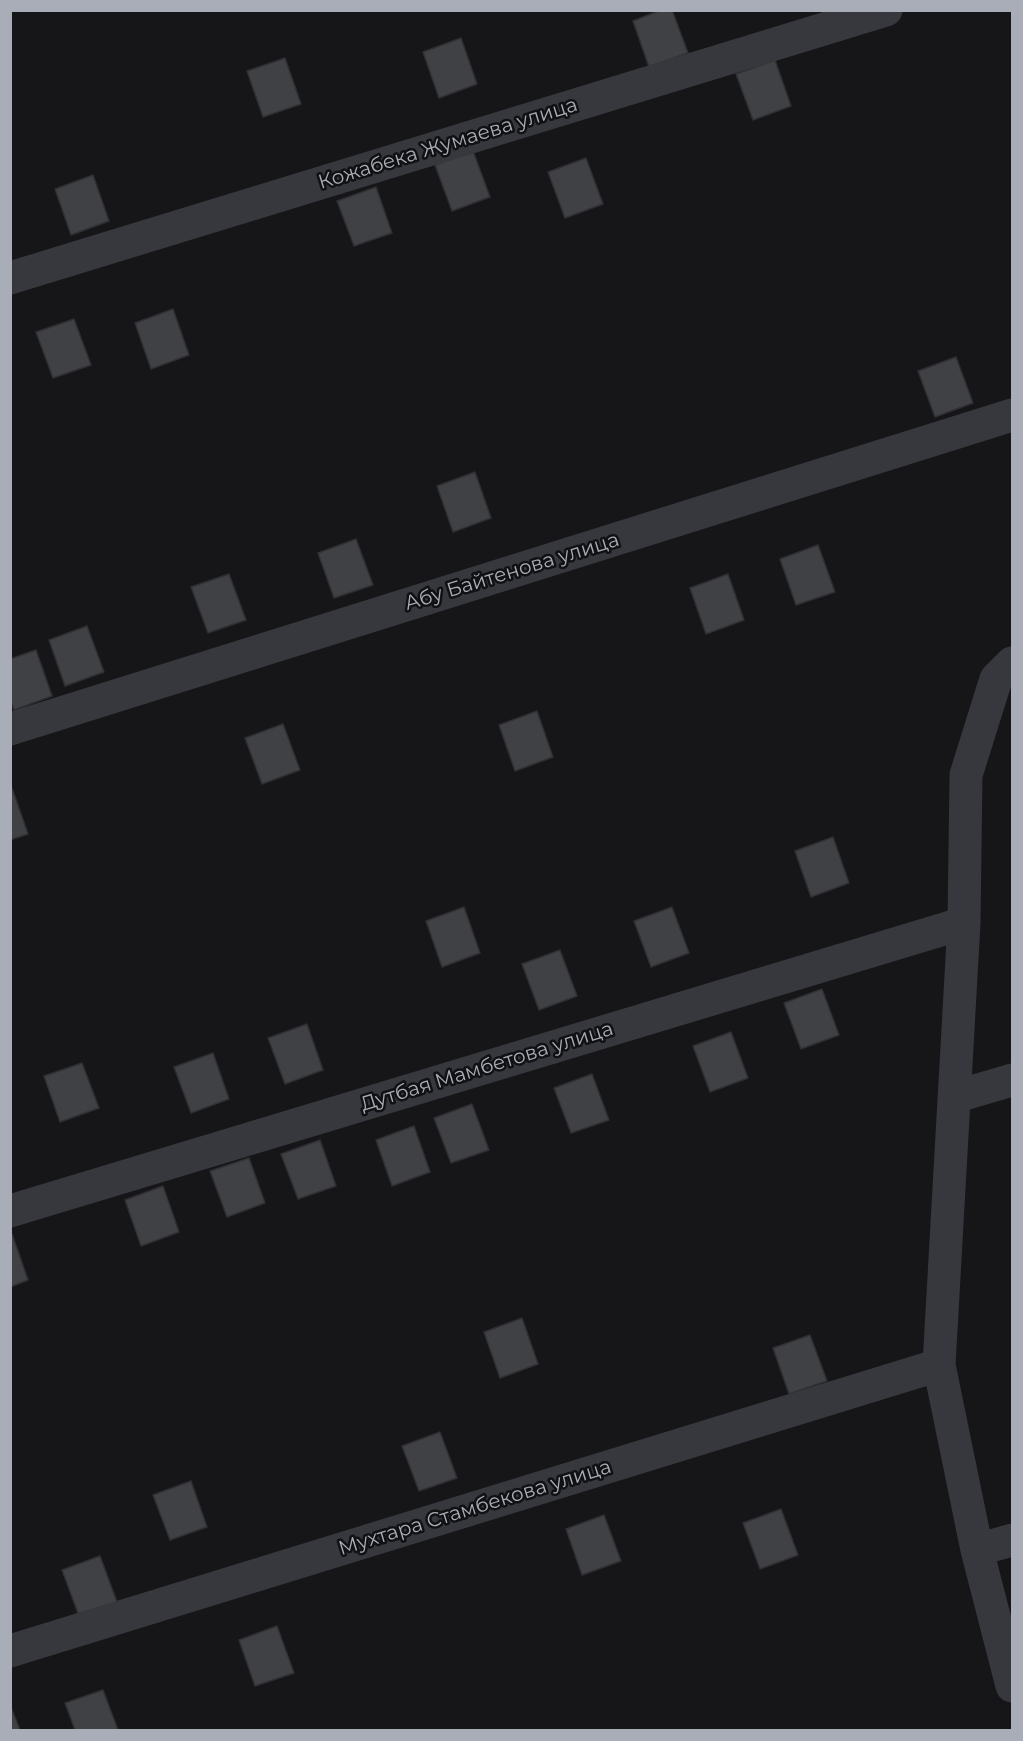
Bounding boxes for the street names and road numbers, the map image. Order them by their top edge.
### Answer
street label: Кожабека Жумаева улица [315,93,581,195]
street label: Абу Байтенова улица [402,528,622,616]
street label: Дутбая Мамбетова улица [358,1017,616,1117]
street label: Мухтара Стамбекова улица [336,1455,614,1561]

